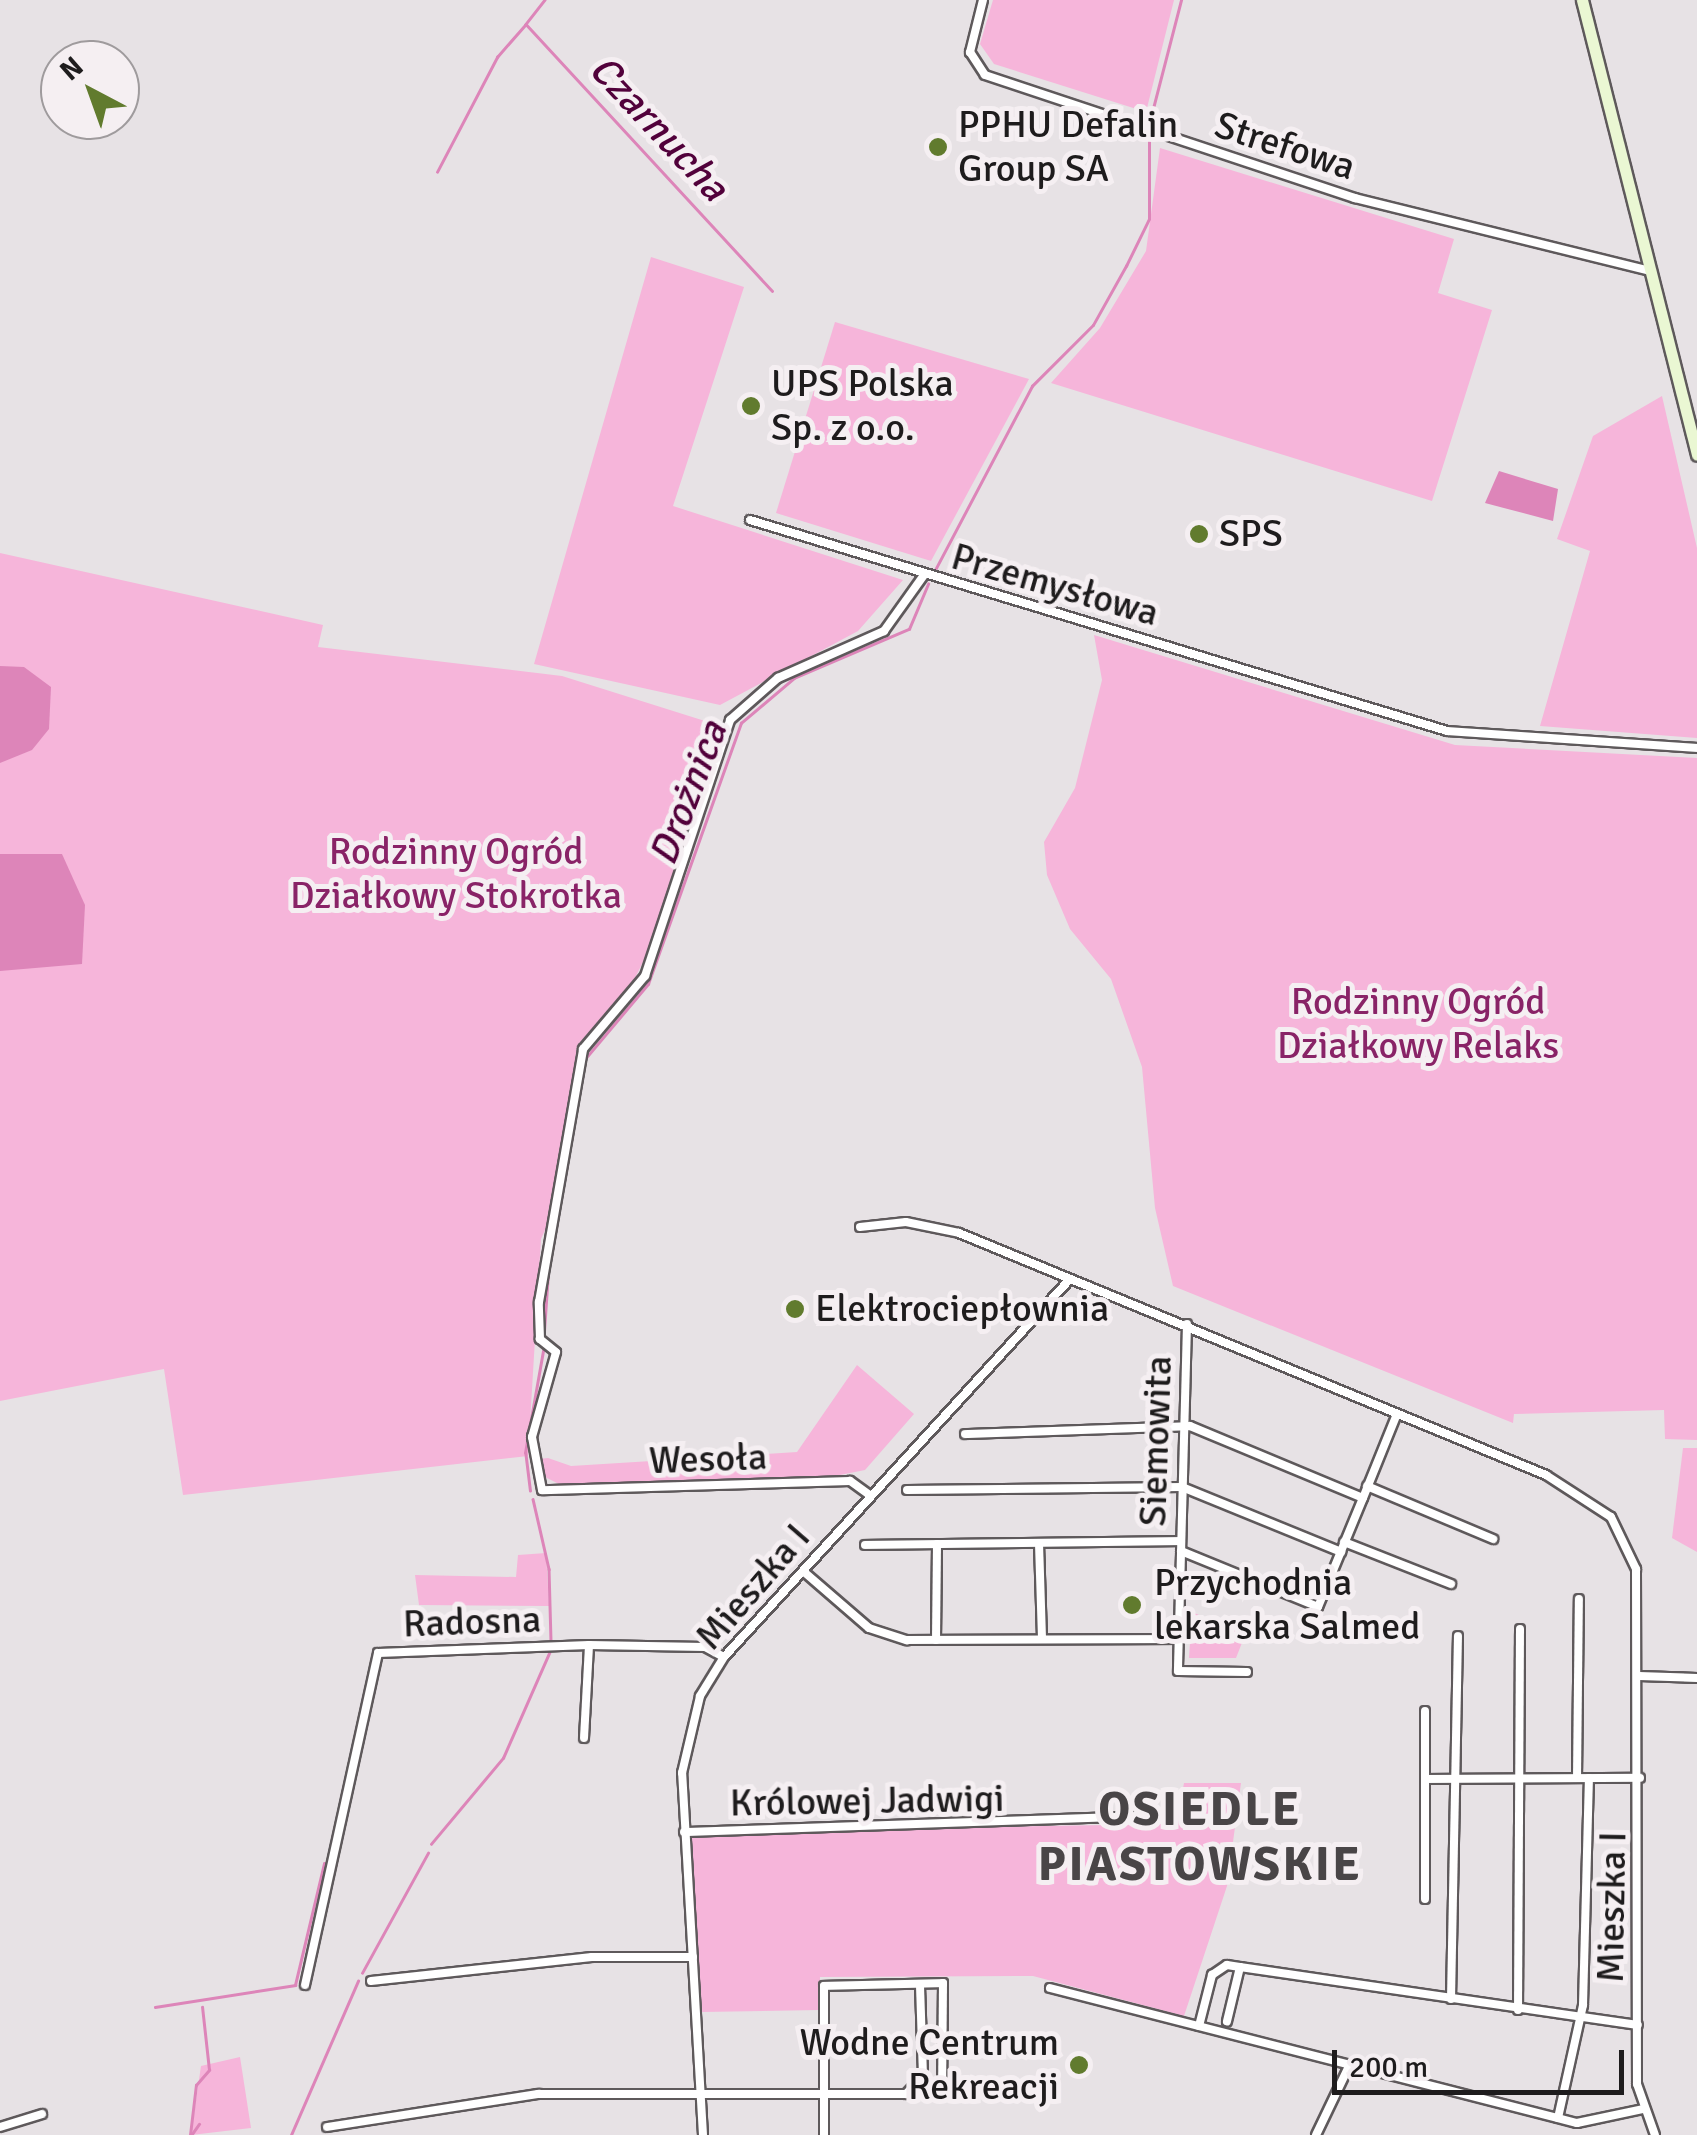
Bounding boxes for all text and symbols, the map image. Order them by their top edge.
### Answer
north arrow [40,40,140,140]
water label: Czarnucha [580,45,738,211]
text: N [53,50,90,88]
place label: PPHU Defalin Group SA [958,102,1178,192]
street label: Strefowa [1209,102,1361,190]
marker: PPHU Defalin Group SA [927,136,949,158]
place label: UPS Polska Sp. z o.o. [771,361,954,450]
marker: UPS Polska Sp. z o.o. [740,395,762,417]
place label: SPS [1219,511,1283,557]
marker: SPS [1188,523,1210,545]
street label: Przemysłowa [946,534,1164,636]
water label: Drożnica [639,715,737,871]
park label: Rodzinny Ogród Działkowy Stokrotka [290,829,622,918]
park label: Rodzinny Ogród Działkowy Relaks [1277,979,1559,1068]
place label: Elektrociepłownia [815,1286,1109,1332]
marker: Elektrociepłownia [784,1298,806,1320]
street label: Siemowita [1130,1355,1182,1527]
street label: Wesoła [648,1434,768,1484]
street label: Mieszka I [686,1515,820,1659]
place label: Przychodnia lekarska Salmed [1154,1560,1420,1650]
marker: Przychodnia lekarska Salmed [1119,1592,1145,1618]
street label: Radosna [402,1597,542,1647]
street label: Królowej Jadwigi [729,1776,1005,1826]
district label: OSIEDLE PIASTOWSKIE [1038,1780,1362,1893]
street label: Mieszka I [1588,1831,1636,1983]
place label: Wodne Centrum Rekreacji [799,2020,1059,2110]
scale bar [1337,2030,1630,2092]
text: 200 m [1349,2049,1428,2086]
marker: Wodne Centrum Rekreacji [1068,2054,1090,2076]

